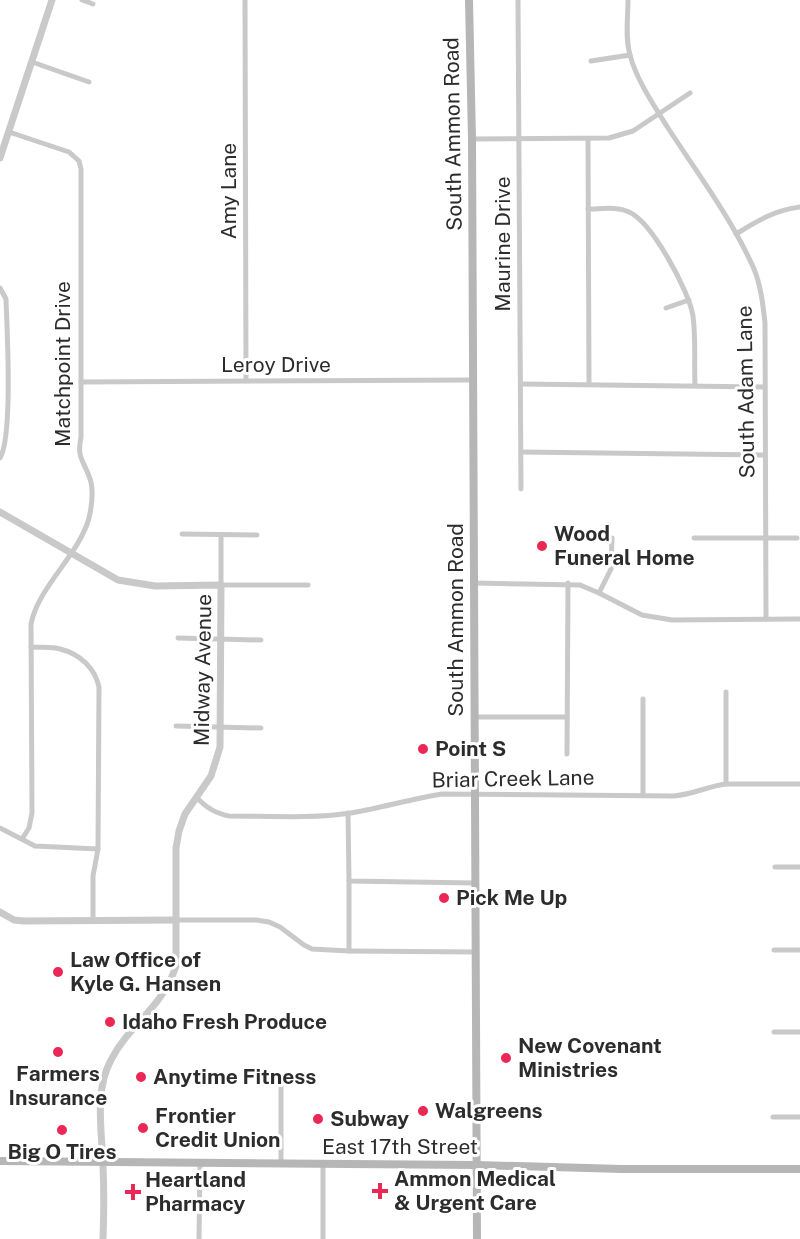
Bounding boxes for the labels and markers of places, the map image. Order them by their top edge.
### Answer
place label: Wood Funeral Home [554,521,695,570]
marker: Wood Funeral Home [535,539,549,553]
place label: Point S [435,736,506,761]
marker: Point S [416,742,430,756]
place label: Pick Me Up [456,885,567,910]
marker: Pick Me Up [437,891,451,905]
place label: Law Office of Kyle G. Hansen [70,947,221,996]
marker: Law Office of Kyle G. Hansen [51,965,65,979]
place label: Idaho Fresh Produce [122,1009,327,1034]
marker: Idaho Fresh Produce [103,1015,117,1029]
place label: New Covenant Ministries [518,1033,662,1082]
marker: Farmers Insurance [51,1045,65,1059]
marker: New Covenant Ministries [499,1051,513,1065]
place label: Farmers Insurance [9,1061,107,1110]
place label: Anytime Fitness [153,1064,316,1089]
marker: Anytime Fitness [134,1070,148,1084]
place label: Walgreens [435,1098,543,1123]
place label: Frontier Credit Union [155,1103,281,1152]
marker: Walgreens [416,1104,430,1118]
place label: Subway [330,1106,409,1131]
marker: Subway [311,1112,325,1126]
marker: Frontier Credit Union [136,1121,150,1135]
marker: Big O Tires [55,1123,69,1137]
place label: Big O Tires [8,1139,116,1164]
place label: Ammon Medical & Urgent Care [394,1166,556,1215]
place label: Heartland Pharmacy [145,1167,246,1216]
marker: Ammon Medical & Urgent Care [371,1182,389,1200]
marker: Heartland Pharmacy [126,1185,140,1199]

